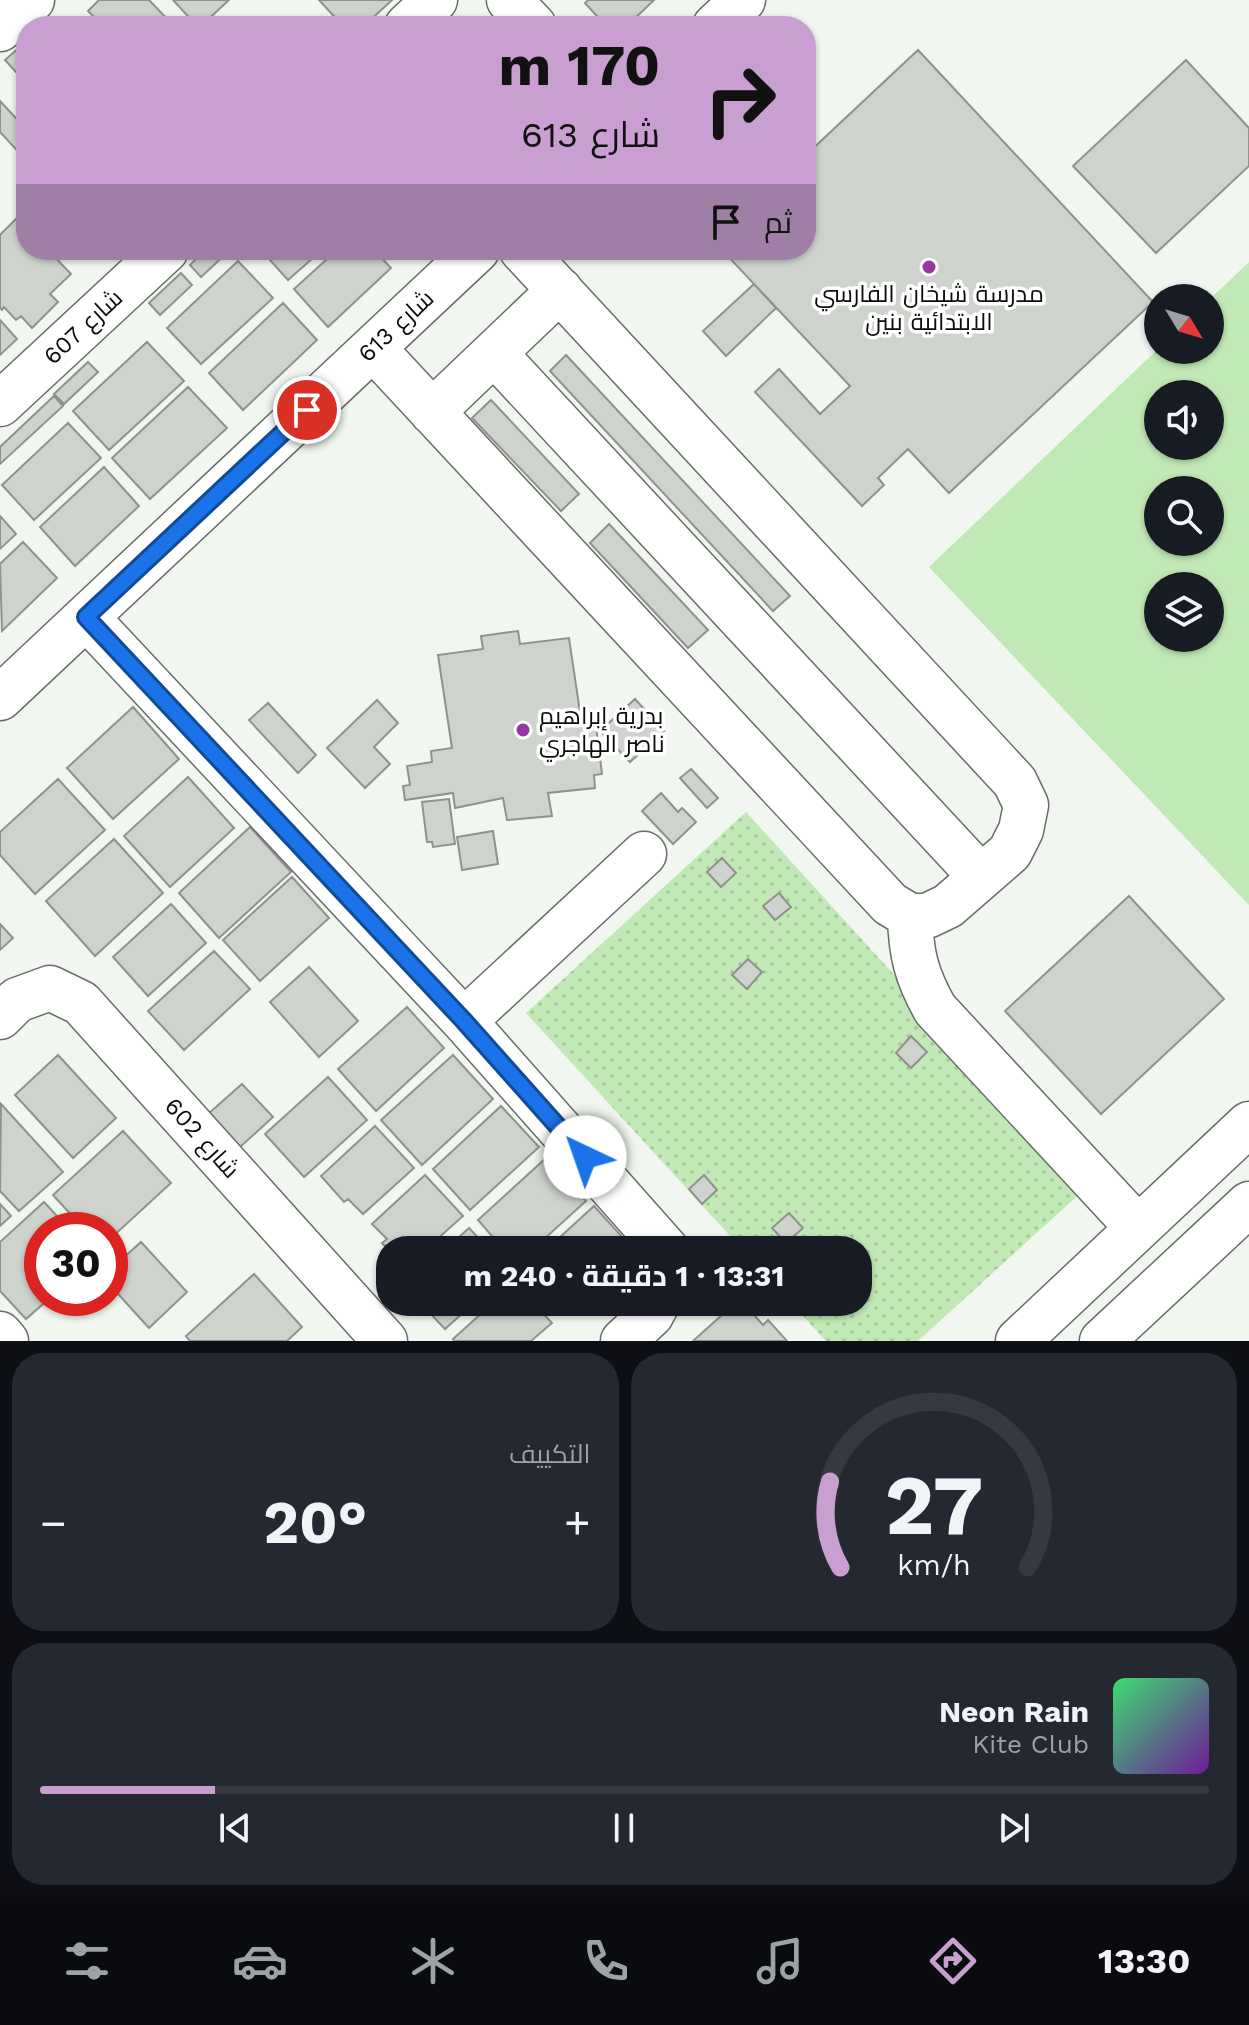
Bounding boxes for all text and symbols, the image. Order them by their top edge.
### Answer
text: 170 m [498,33,660,99]
icon: right [688,48,792,152]
text: شارع 613 [521,114,660,156]
icon: arrive [704,200,748,244]
text: ثم [764,205,792,240]
marker: مدرسة شيخان الفارسي الابتدائية بنين [920,258,938,276]
place label: مدرسة شيخان الفارسي الابتدائية بنين [814,280,1044,336]
street label: شارع 607 [38,284,129,372]
street label: شارع 613 [353,284,441,369]
north arrow [1144,284,1224,364]
map controls [1144,284,1224,652]
pin [273,376,341,444]
button: sound [1144,380,1224,460]
icon: arrive [285,388,329,432]
button: search [1144,476,1224,556]
button: layers [1144,572,1224,652]
place label: بدرية إبراهيم ناصر الهاجري [539,702,665,762]
marker: بدرية إبراهيم ناصر الهاجري [514,721,532,739]
street label: شارع 602 [157,1092,245,1185]
position arrow [543,1115,627,1199]
speed limit sign: 30 [24,1212,128,1316]
text: 13:31 · 1 دقيقة · 240 m [464,1258,784,1293]
text: التكييف [509,1439,591,1469]
text: 27 [884,1457,983,1554]
text: 20° [263,1487,367,1558]
text: − [40,1497,67,1549]
text: + [564,1497,590,1549]
text: km/h [897,1548,971,1582]
text: Neon Rain [939,1694,1089,1729]
text: Kite Club [972,1729,1089,1759]
icon: previous [213,1806,257,1850]
icon: pause [602,1806,646,1850]
icon: next [992,1806,1036,1850]
icon: filters [59,1933,115,1989]
icon: car [232,1933,288,1989]
icon: climate [405,1933,461,1989]
icon: phone [578,1933,634,1989]
icon: music [752,1933,808,1989]
icon: directions [925,1933,981,1989]
text: 13:30 [1098,1940,1190,1982]

